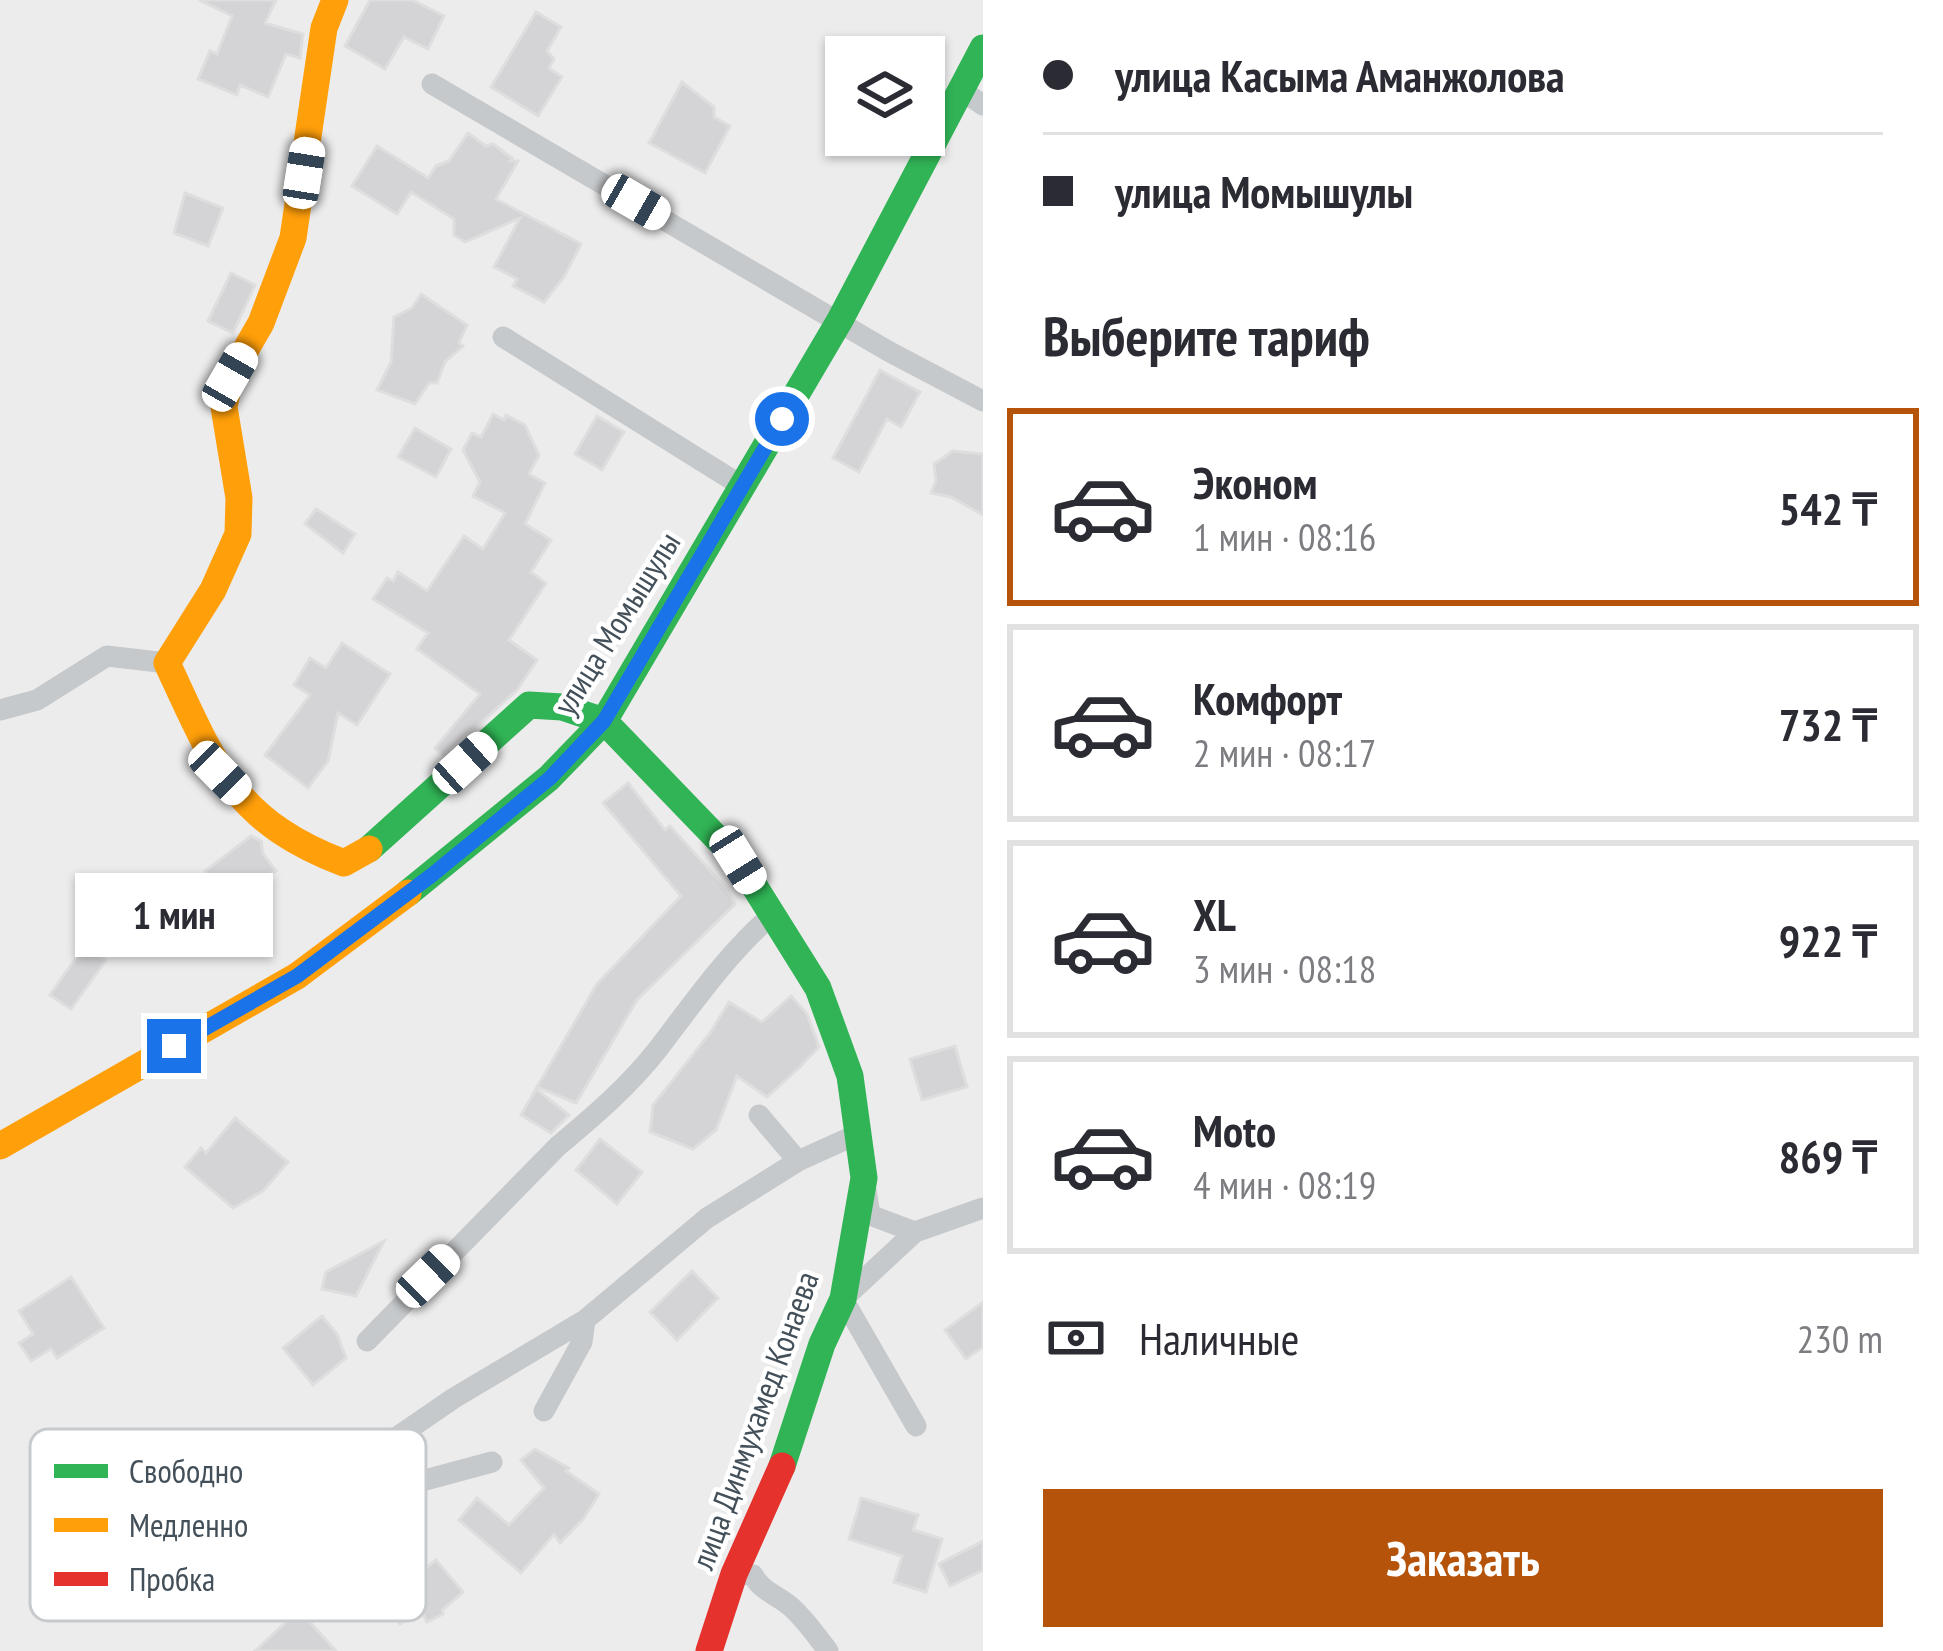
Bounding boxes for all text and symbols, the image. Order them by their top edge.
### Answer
map controls [825,36,945,156]
button: layers [825,36,945,156]
text: улица Касыма Аманжолова [1115,46,1565,104]
car [281,135,327,211]
text: улица Момышулы [1115,162,1413,220]
car [596,168,676,236]
text: Выберите тариф [1043,301,1370,371]
car [196,337,264,417]
route start [755,392,809,446]
icon: car [1049,453,1157,561]
text: Эконом [1193,453,1317,511]
text: 542 ₸ [1779,479,1877,537]
text: 1 мин · 08:16 [1193,511,1376,562]
street label: улица Момышулы [543,524,689,722]
icon: car [1049,669,1157,777]
text: Комфорт [1193,669,1342,727]
text: 732 ₸ [1779,695,1877,753]
car [426,726,504,800]
text: 2 мин · 08:17 [1193,727,1376,778]
car [182,735,258,811]
car [704,820,772,900]
callout: 1 мин [75,872,273,956]
icon: car [1049,885,1157,993]
text: XL [1193,885,1236,943]
text: 1 мин [132,889,216,940]
text: 922 ₸ [1779,911,1877,969]
text: 3 мин · 08:18 [1193,943,1376,994]
route end [147,1019,201,1073]
icon: car [1049,1101,1157,1209]
text: Moto [1193,1101,1276,1159]
text: 869 ₸ [1779,1127,1877,1185]
text: 4 мин · 08:19 [1193,1159,1376,1210]
car [390,1238,466,1314]
street label: лица Динмухамед Конаева [680,1265,828,1576]
icon: cash [1043,1305,1109,1371]
text: Наличные [1139,1309,1299,1367]
text: 230 m [1797,1313,1883,1364]
legend [30,1429,426,1621]
text: Свободно [129,1449,243,1492]
button: Заказать [1043,1489,1883,1627]
text: Медленно [129,1503,248,1546]
text: Пробка [129,1557,215,1600]

